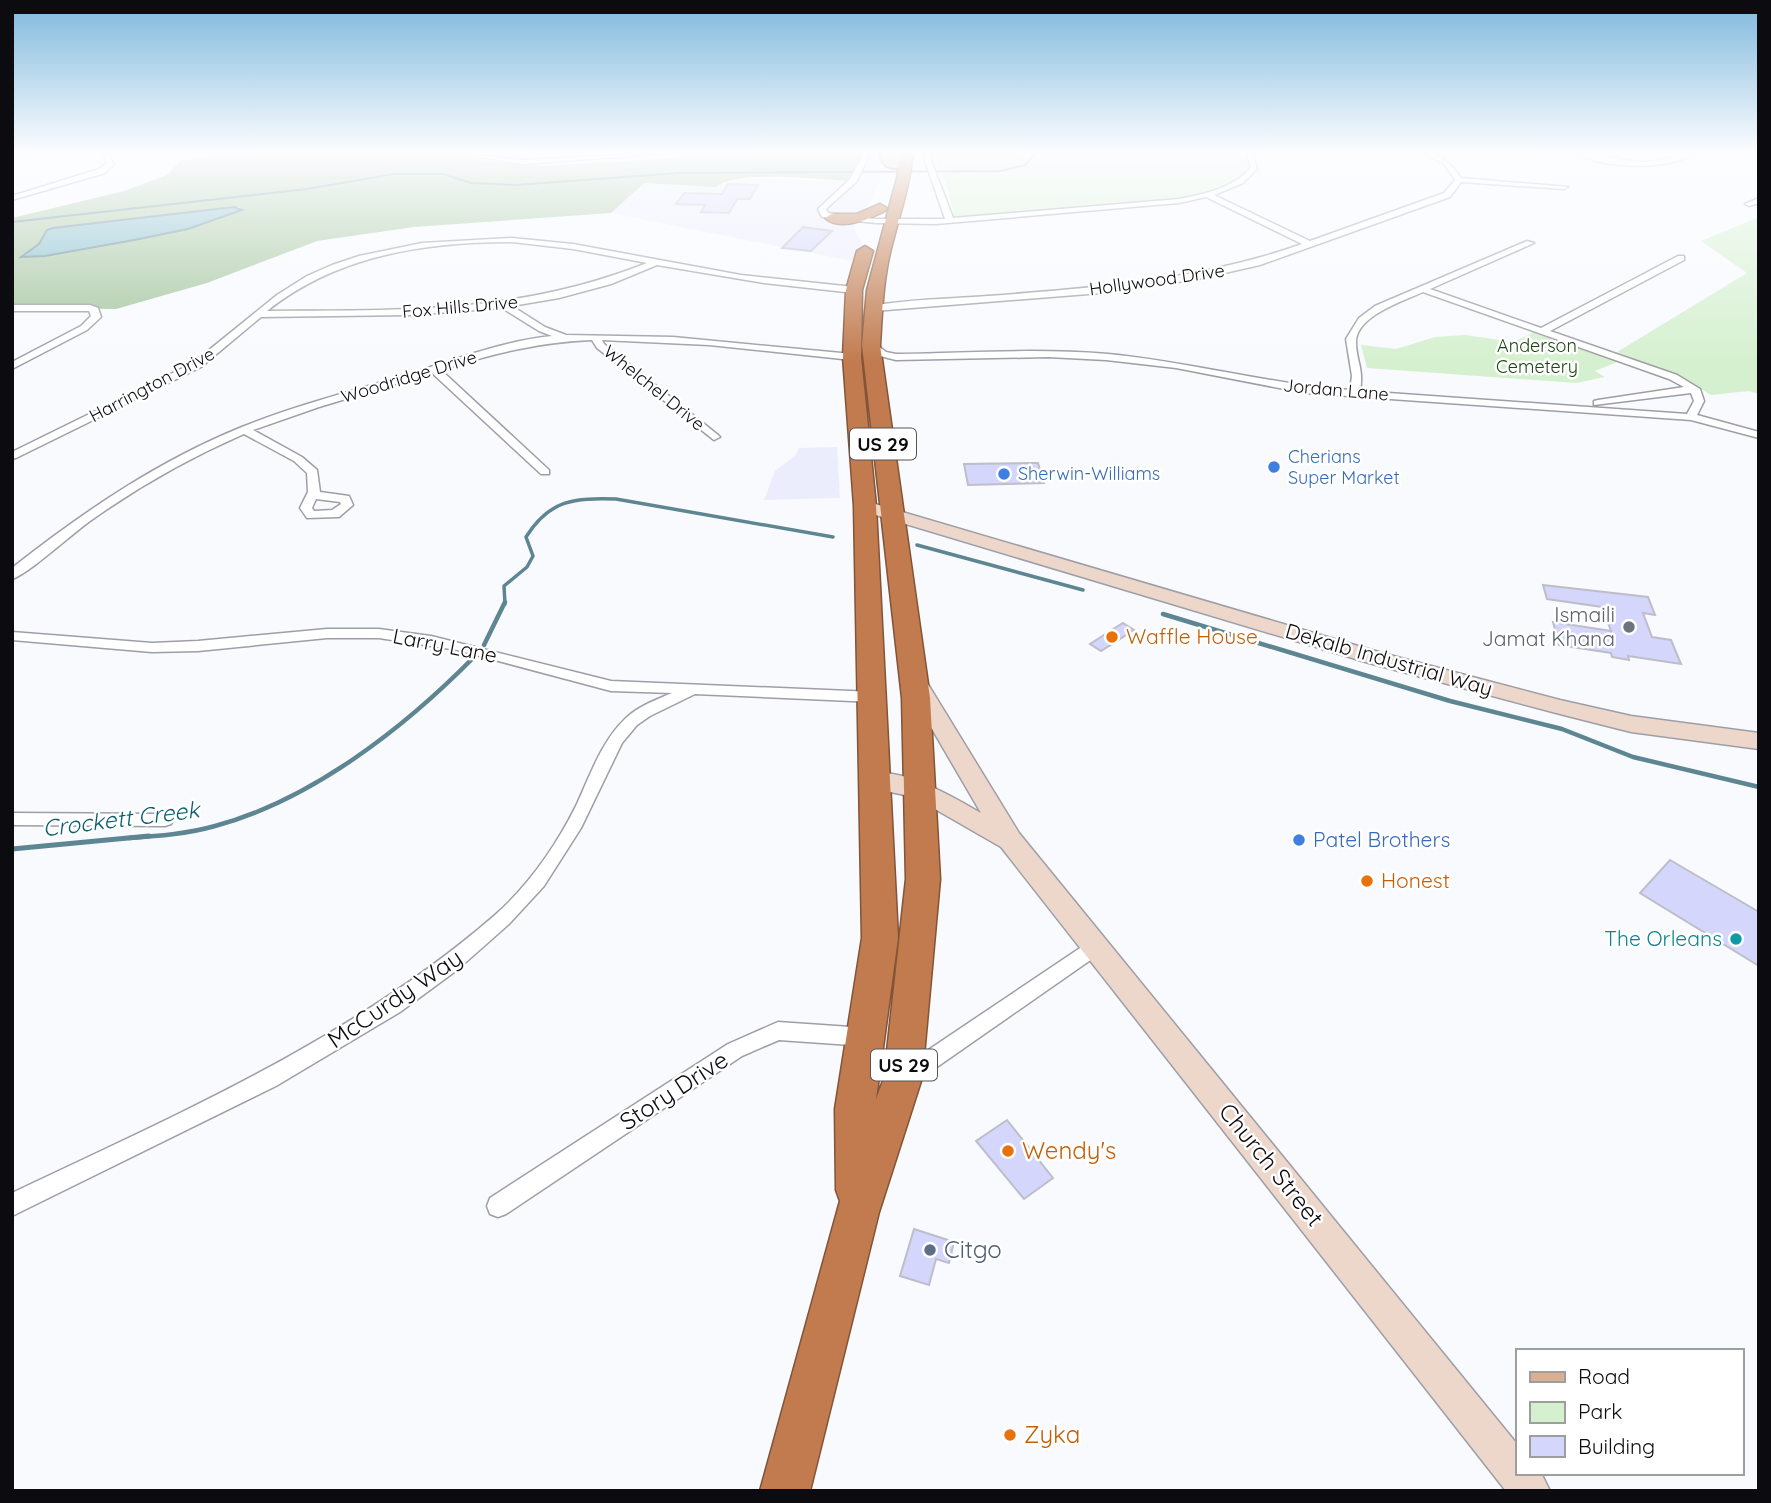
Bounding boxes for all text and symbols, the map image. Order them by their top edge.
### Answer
street label: Hollywood Drive [1088,259,1226,300]
street label: Fox Hills Drive [401,290,519,323]
park label: Anderson Cemetery [1496,334,1578,378]
street label: Whelchel Drive [599,340,710,436]
street label: Harrington Drive [85,342,218,427]
street label: Woodridge Drive [338,345,480,408]
street label: Jordan Lane [1282,373,1390,406]
road number: US 29 [850,428,916,460]
place label: Cherians Super Market [1288,445,1400,489]
marker: Cherians Super Market [1266,459,1282,475]
place label: Sherwin-Williams [1018,462,1160,485]
marker: Sherwin-Williams [996,466,1012,482]
place label: Ismaili Jamat Khana [1482,601,1615,651]
street label: Dekalb Industrial Way [1283,617,1496,701]
marker: Ismaili Jamat Khana [1621,619,1637,635]
street label: Larry Lane [391,622,500,668]
place label: Waffle House [1126,623,1258,649]
marker: Waffle House [1104,629,1120,645]
water label: Crockett Creek [41,794,203,842]
place label: Patel Brothers [1313,826,1450,852]
marker: Patel Brothers [1291,832,1307,848]
place label: Honest [1381,867,1450,893]
marker: Honest [1359,873,1375,889]
place label: The Orleans [1604,925,1722,951]
marker: The Orleans [1728,931,1744,947]
street label: McCurdy Way [321,942,468,1054]
street label: Story Drive [614,1044,733,1136]
road number: US 29 [871,1050,937,1080]
street label: Church Street [1213,1097,1331,1232]
place label: Wendy's [1022,1135,1116,1165]
marker: Wendy's [1000,1143,1016,1159]
place label: Citgo [944,1234,1002,1264]
marker: Citgo [922,1242,938,1258]
legend [1516,1349,1743,1475]
text: Road [1578,1363,1630,1389]
text: Park [1578,1398,1622,1424]
place label: Zyka [1024,1419,1080,1449]
marker: Zyka [1002,1427,1018,1443]
text: Building [1578,1433,1655,1459]

